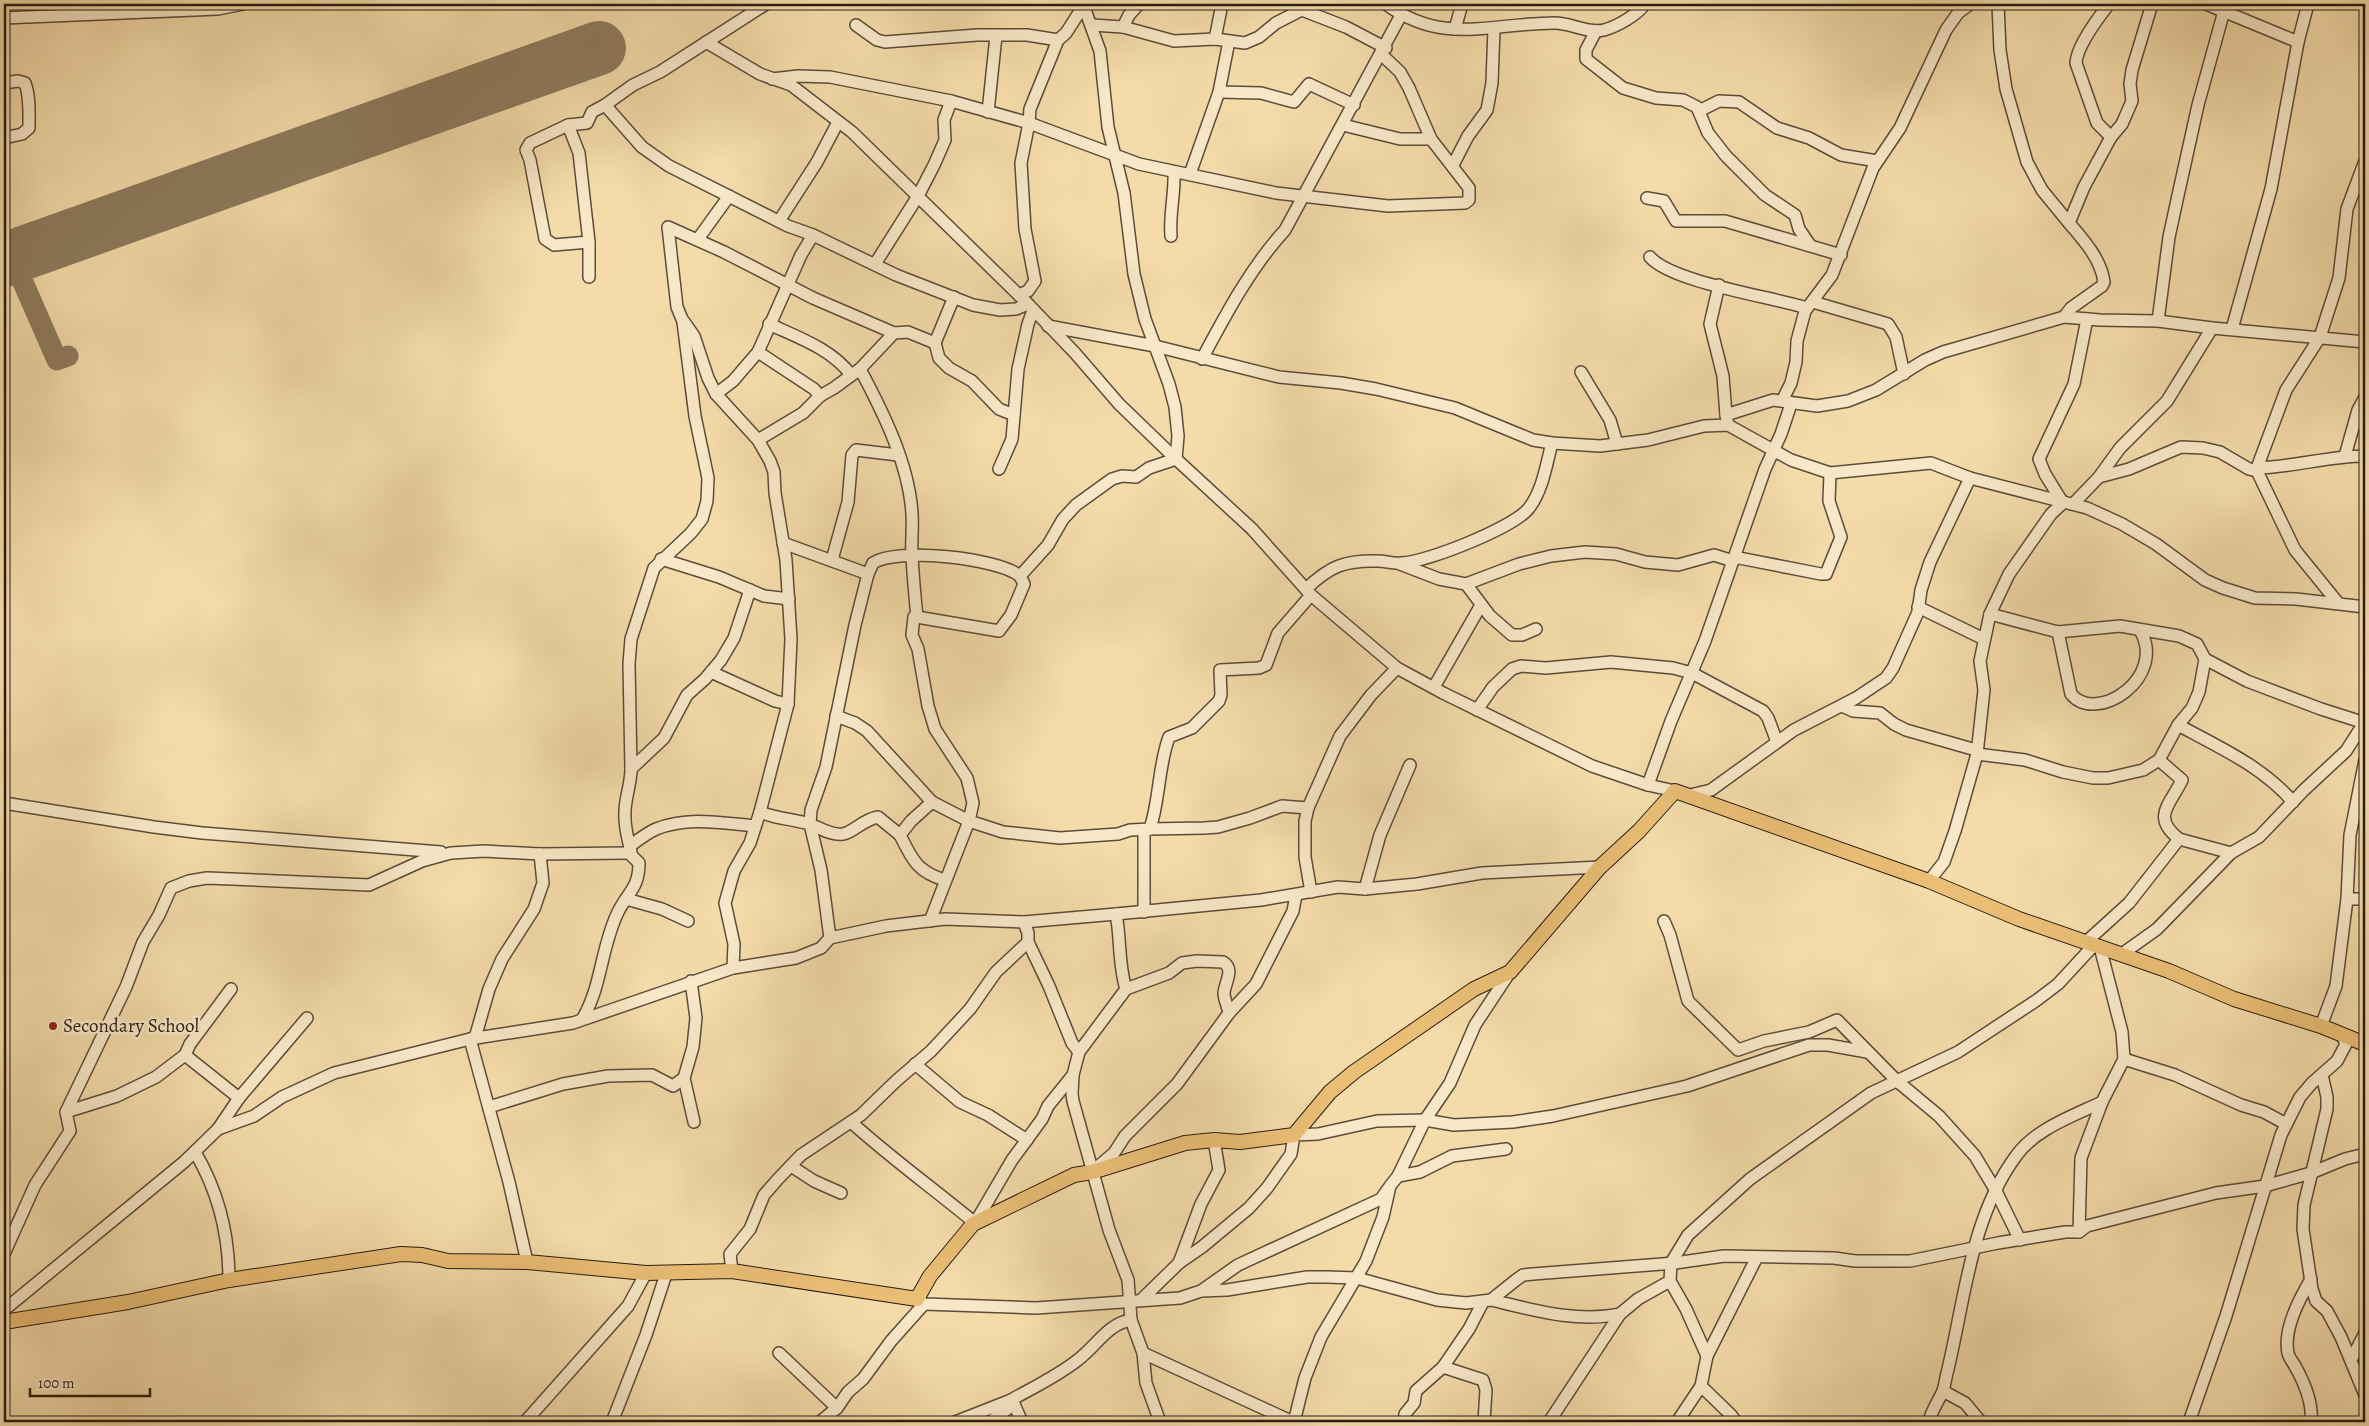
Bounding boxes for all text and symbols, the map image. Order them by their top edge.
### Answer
place label: Secondary School [63,1013,200,1039]
marker: Secondary School [47,1020,59,1032]
scale bar [30,1366,150,1398]
text: 100 m [38,1373,75,1393]

